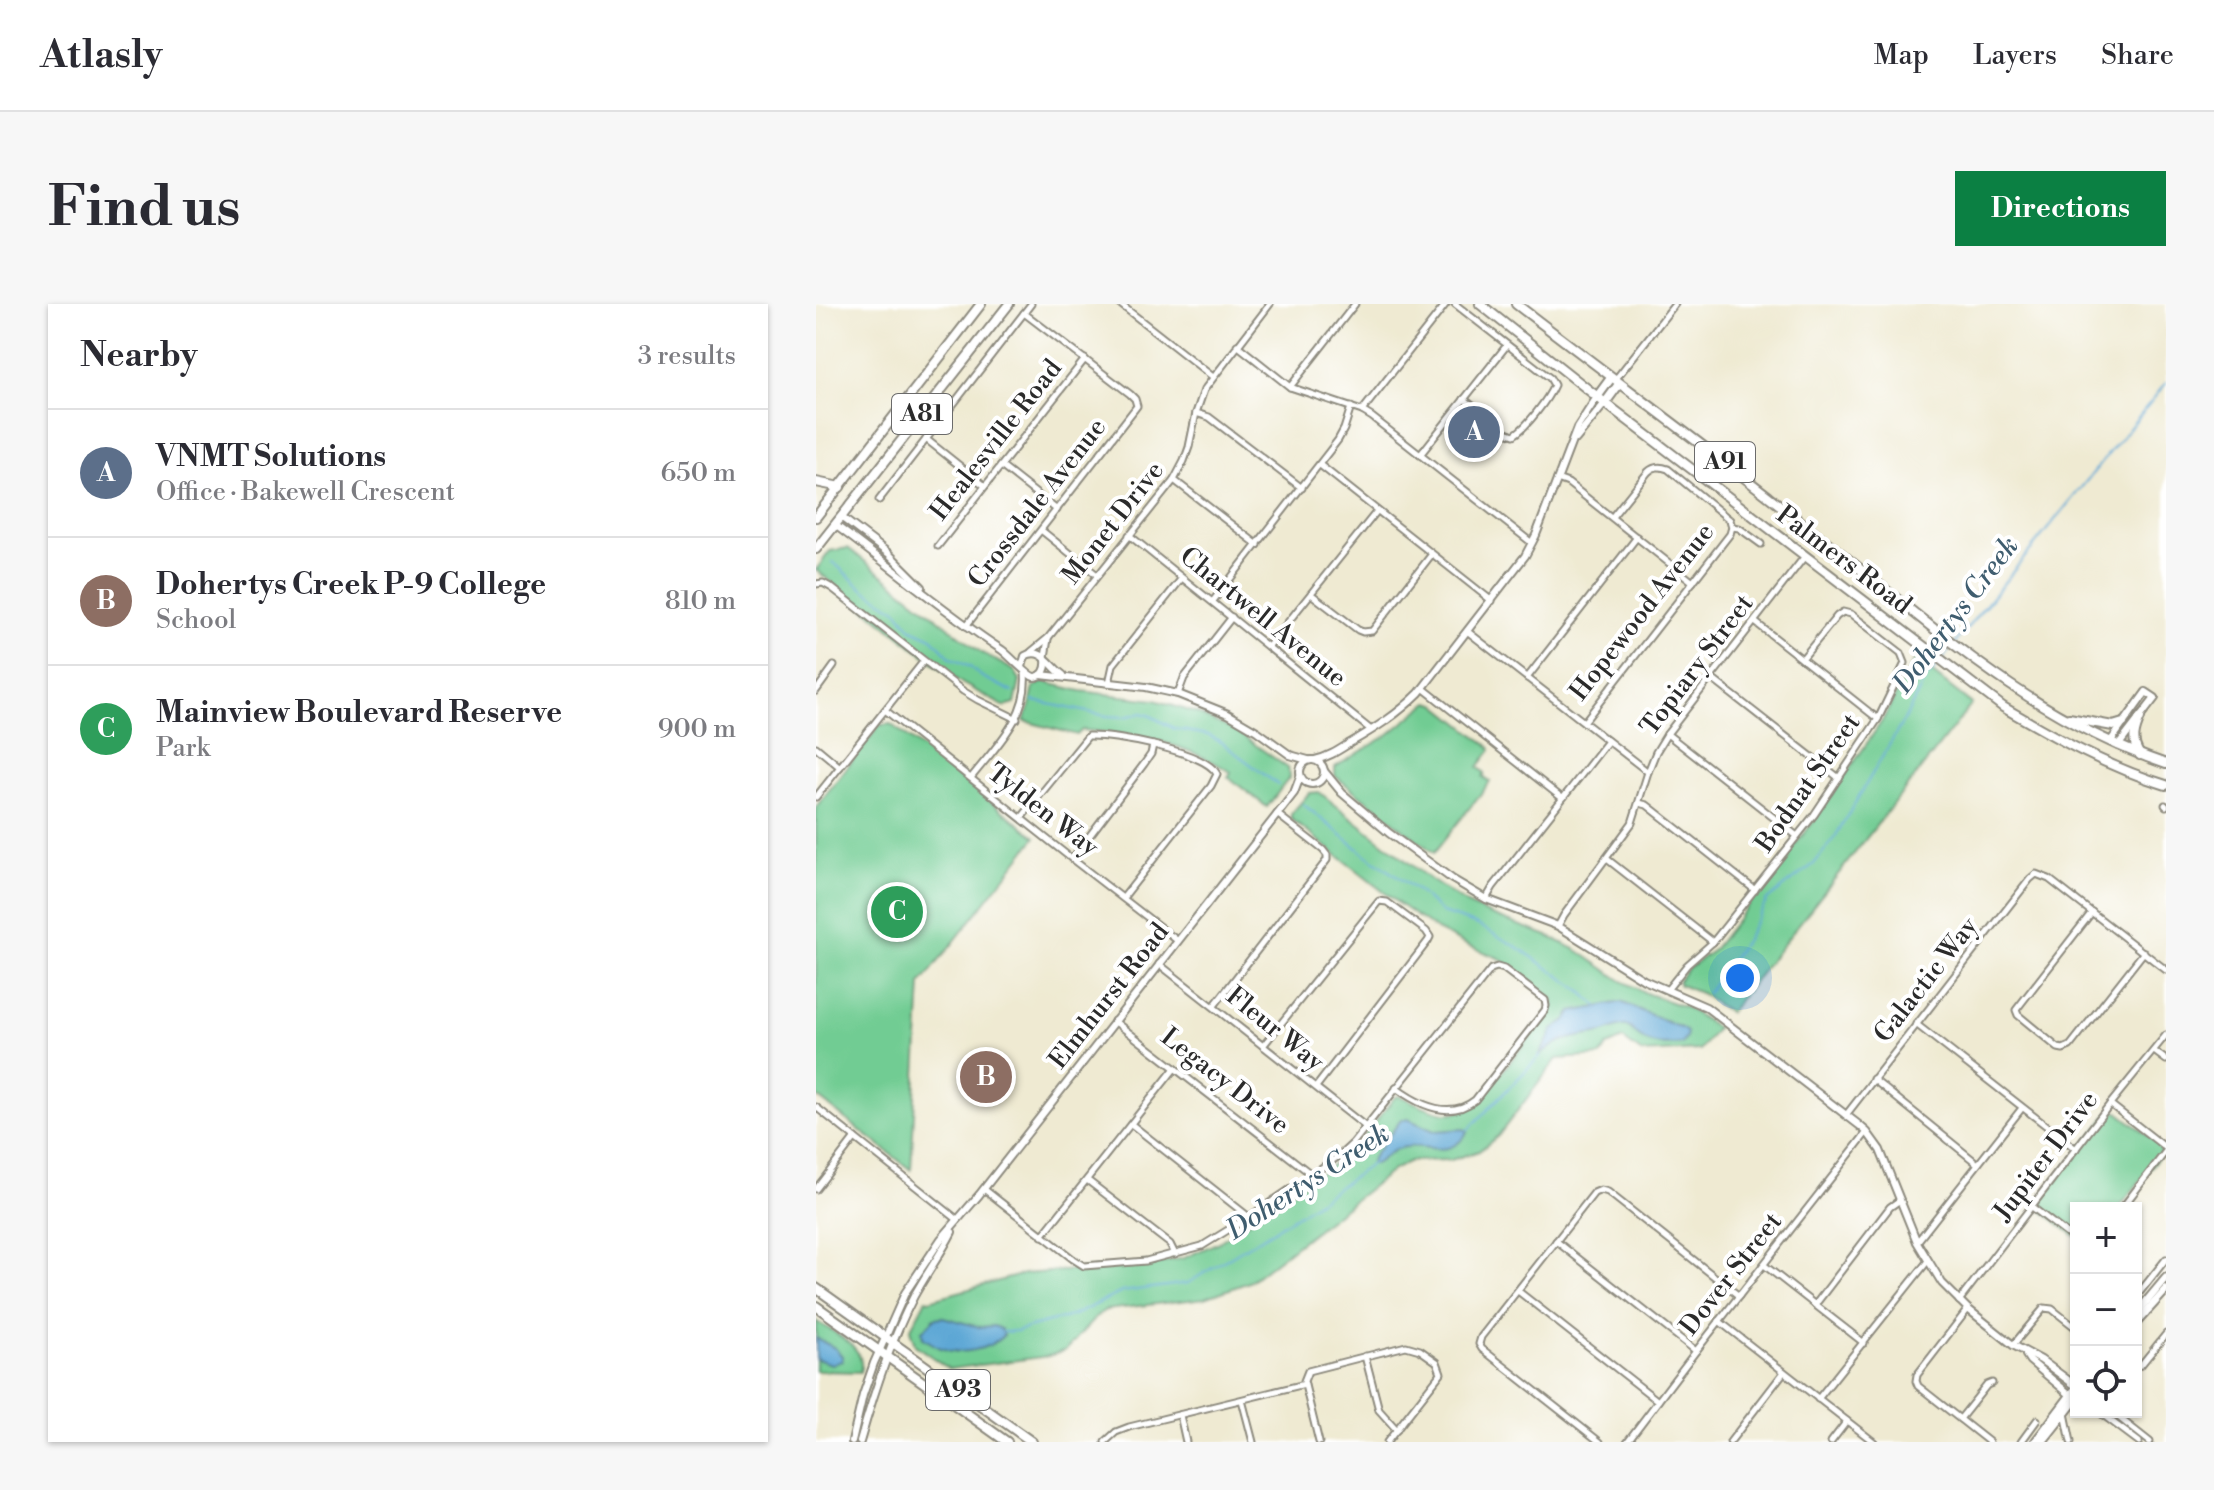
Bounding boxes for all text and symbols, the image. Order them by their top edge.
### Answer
text: Atlasly [40,32,163,79]
text: Map [1874,38,1929,73]
text: Layers [1973,38,2057,73]
text: Share [2101,38,2174,73]
button: Directions [1955,171,2166,246]
text: Find us [48,173,241,243]
text: Nearby [80,335,198,377]
text: 3 results [638,340,736,372]
street label: Healesville Road [923,353,1069,527]
road number: A81 [892,394,952,434]
pin: A [1448,402,1500,462]
street label: Crossdale Avenue [961,412,1113,594]
text: VNMT Solutions [156,438,386,476]
road number: A91 [1695,442,1755,482]
street label: Monet Drive [1055,455,1171,591]
text: A [97,457,115,489]
text: 650 m [661,457,736,489]
text: Office · Bakewell Crescent [156,476,455,508]
street label: Palmers Road [1770,499,1918,621]
street label: Hopewood Avenue [1563,517,1721,707]
water label: Dohertys Creek [1885,530,2026,701]
street label: Chartwell Avenue [1173,540,1353,694]
text: Dohertys Creek P-9 College [156,566,546,604]
text: B [96,585,116,617]
text: 810 m [665,585,736,617]
street label: Topiary Street [1634,588,1760,742]
text: School [156,604,236,636]
text: Mainview Boulevard Reserve [156,694,562,732]
street label: Bodnat Street [1748,708,1867,859]
text: C [97,713,115,745]
text: 900 m [658,713,736,745]
text: Park [156,732,210,764]
street label: Tylden Way [981,757,1105,864]
pin: C [871,882,923,942]
street label: Galactic Way [1867,911,1985,1049]
street label: Elmhurst Road [1042,916,1176,1075]
your location [1720,958,1760,998]
street label: Fleur Way [1220,980,1331,1078]
street label: Legacy Drive [1154,1021,1296,1141]
pin: B [960,1047,1012,1107]
street label: Jupiter Drive [1986,1085,2105,1228]
water label: Dohertys Creek [1219,1116,1396,1248]
map controls [2070,1202,2142,1418]
button: + [2070,1202,2142,1274]
street label: Dover Street [1673,1206,1789,1342]
button: − [2070,1274,2142,1346]
button: locate [2070,1346,2142,1418]
road number: A93 [926,1370,990,1410]

